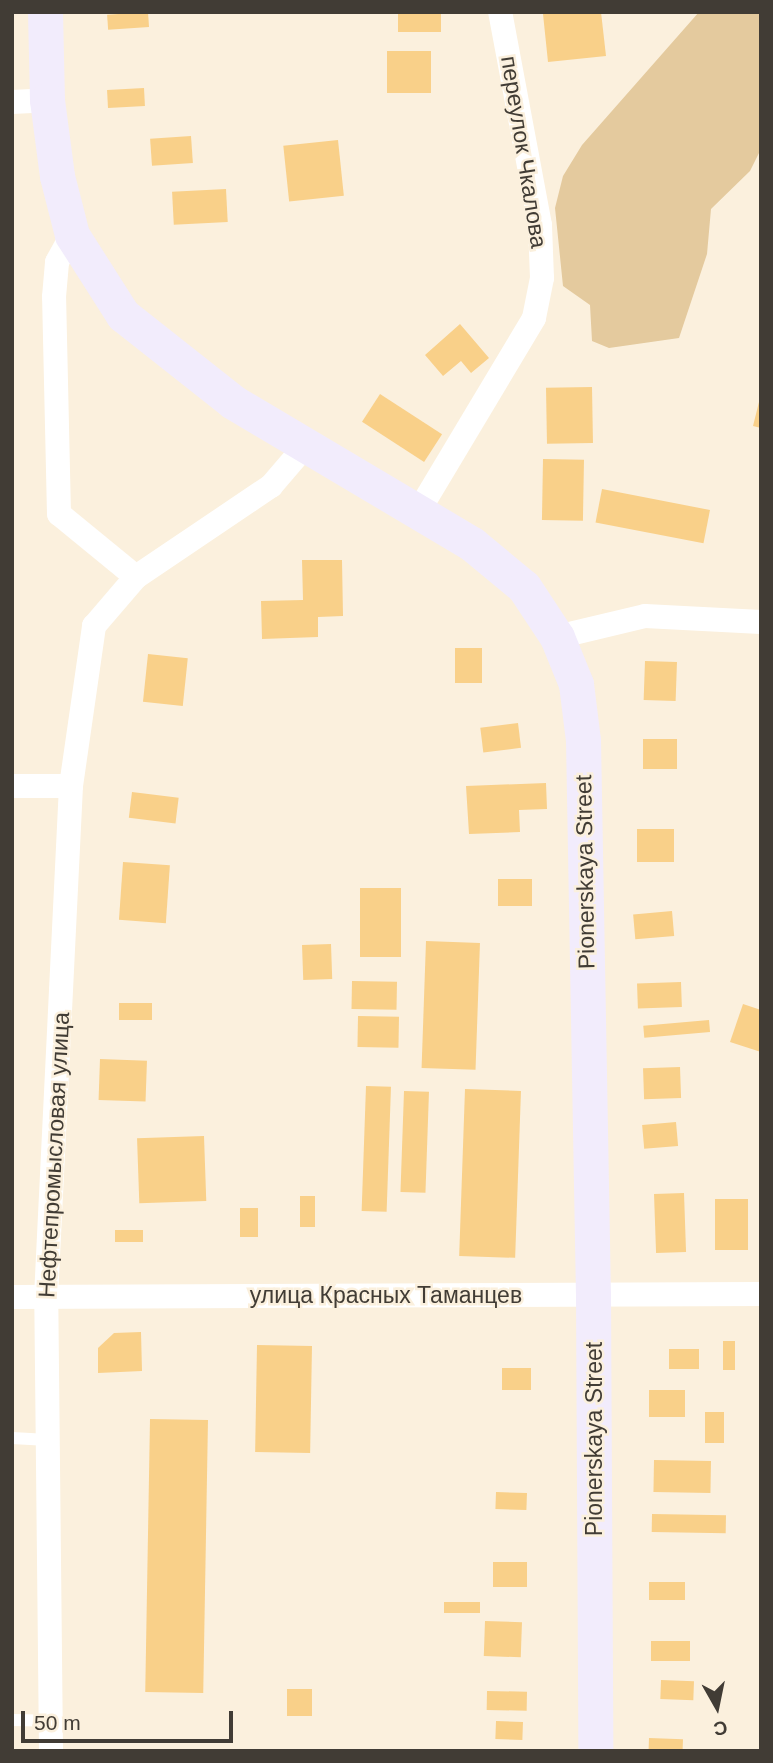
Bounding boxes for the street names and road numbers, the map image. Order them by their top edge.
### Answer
street label: переулок Чкалова [495,54,553,250]
street label: Pionerskaya Street [570,775,600,969]
street label: Нефтепромысловая улица [33,1011,75,1299]
street label: улица Красных Таманцев [250,1281,522,1309]
street label: Pionerskaya Street [580,1342,608,1536]

